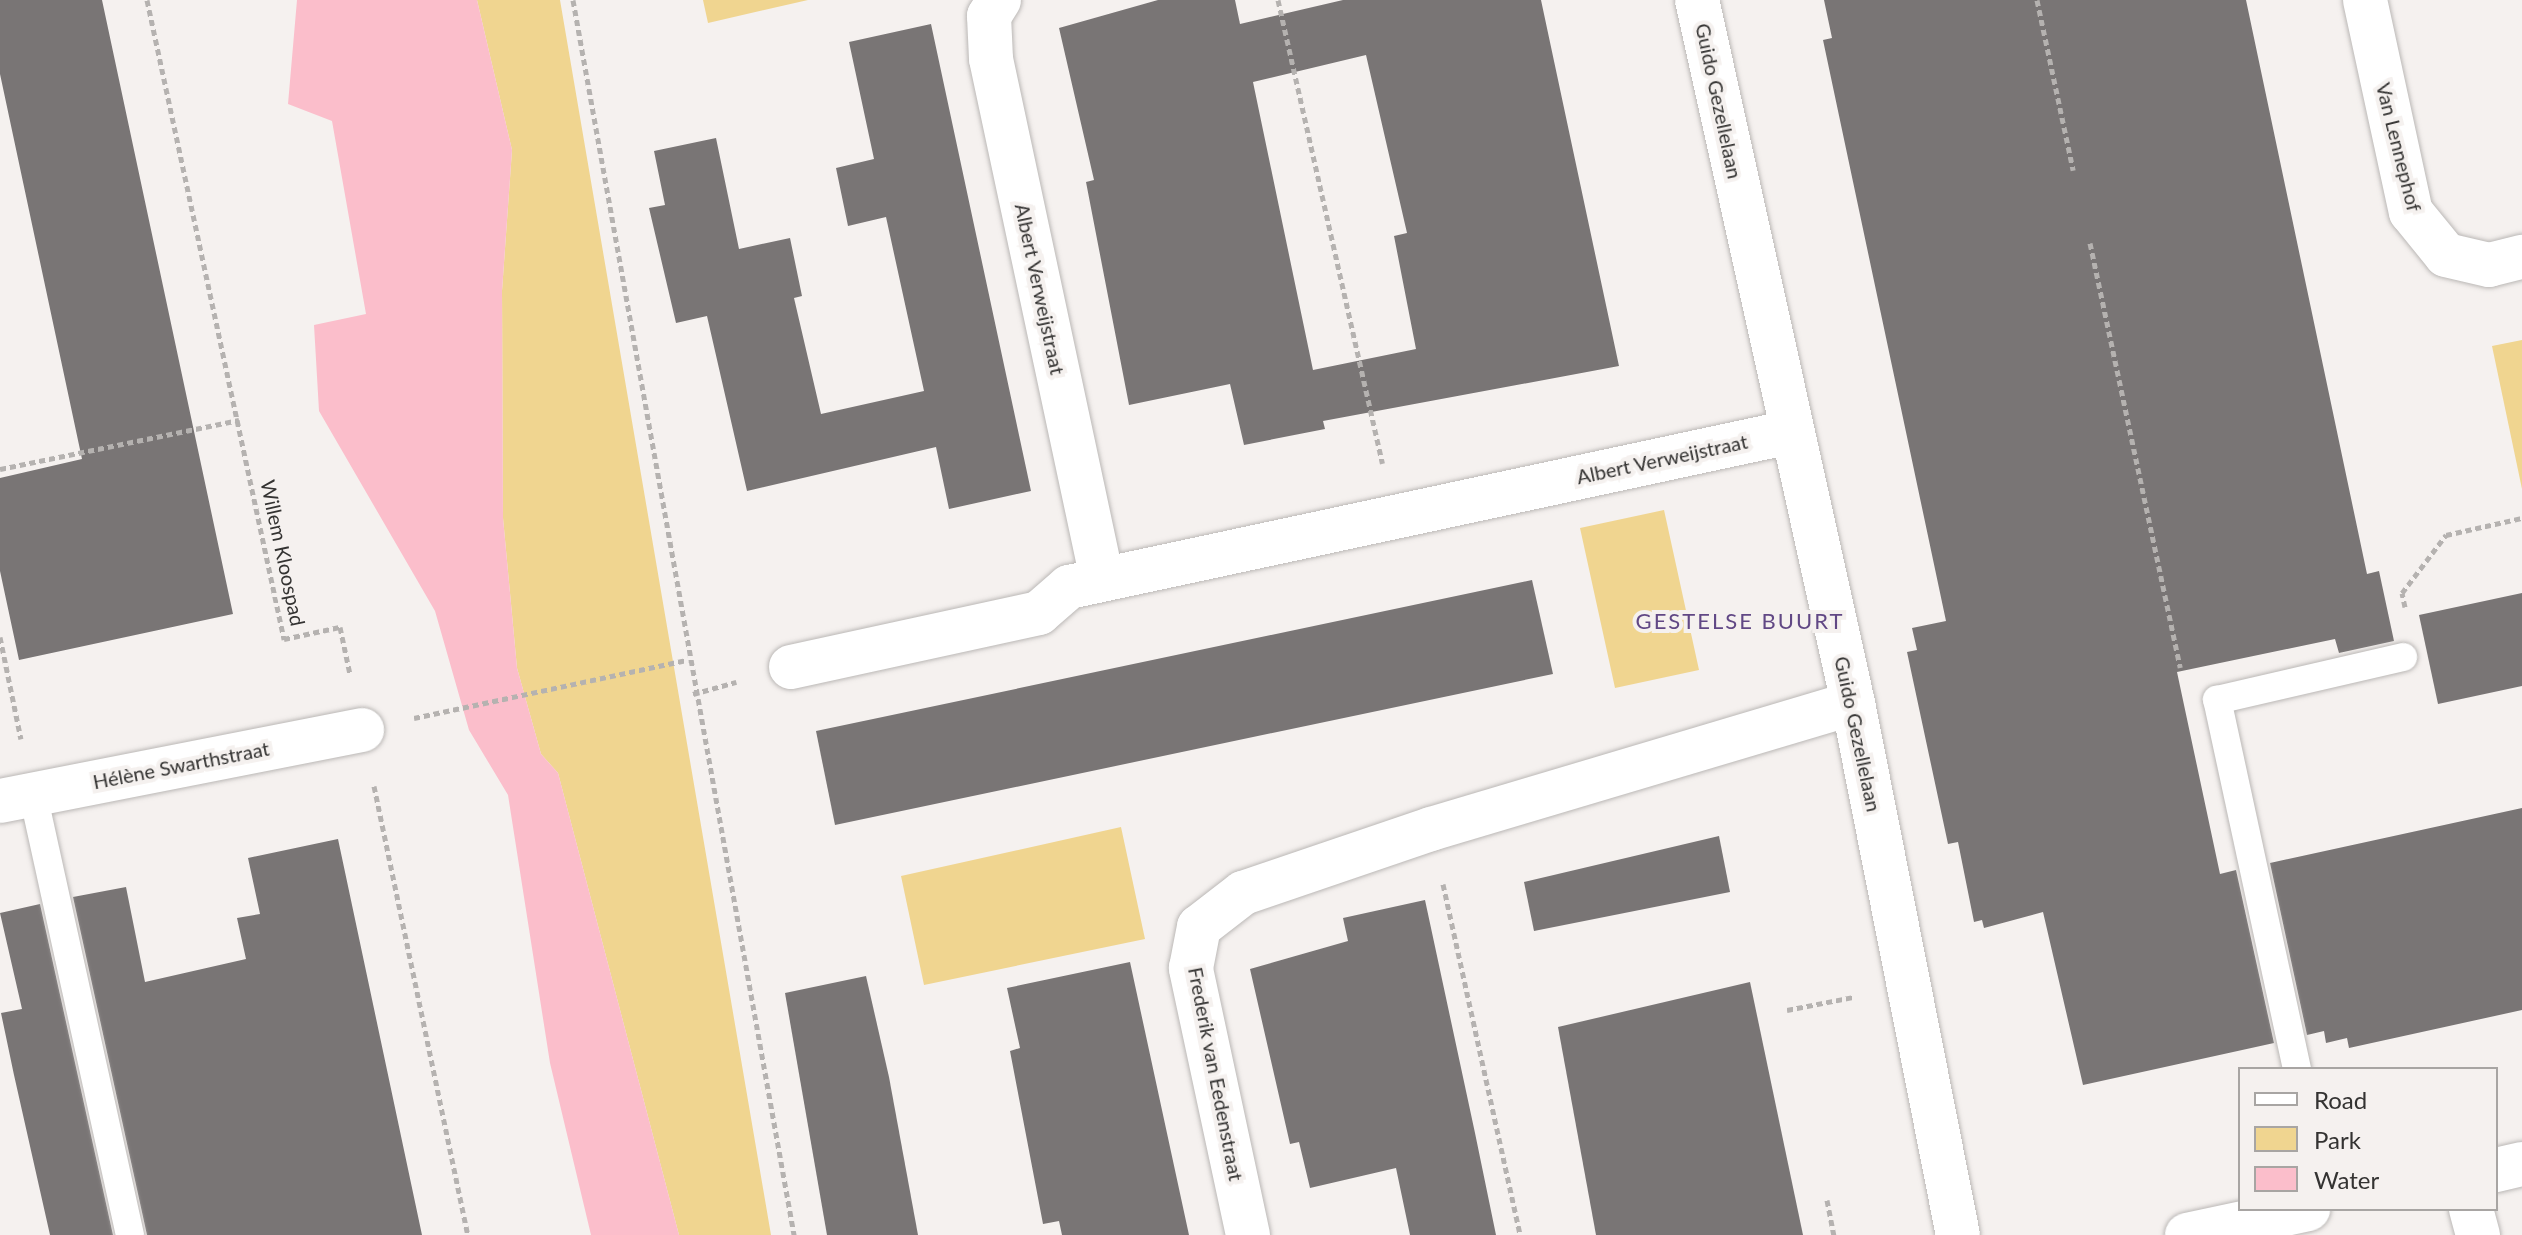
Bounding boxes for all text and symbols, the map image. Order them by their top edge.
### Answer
street label: Guido Gezellelaan [1691,21,1747,181]
street label: Van Lennephof [2371,80,2427,214]
street label: Albert Verweijstraat [1010,201,1070,377]
street label: Albert Verweijstraat [1574,429,1750,489]
street label: Willem Kloospad [256,478,310,628]
district label: GESTELSE BUURT [1636,608,1844,634]
street label: Guido Gezellelaan [1830,654,1886,814]
street label: Hélène Swarthstraat [91,736,271,794]
street label: Frederik van Eedenstraat [1183,965,1249,1183]
legend [2238,1067,2498,1211]
text: Road [2314,1085,2367,1114]
text: Park [2314,1125,2361,1154]
text: Water [2314,1165,2379,1194]

